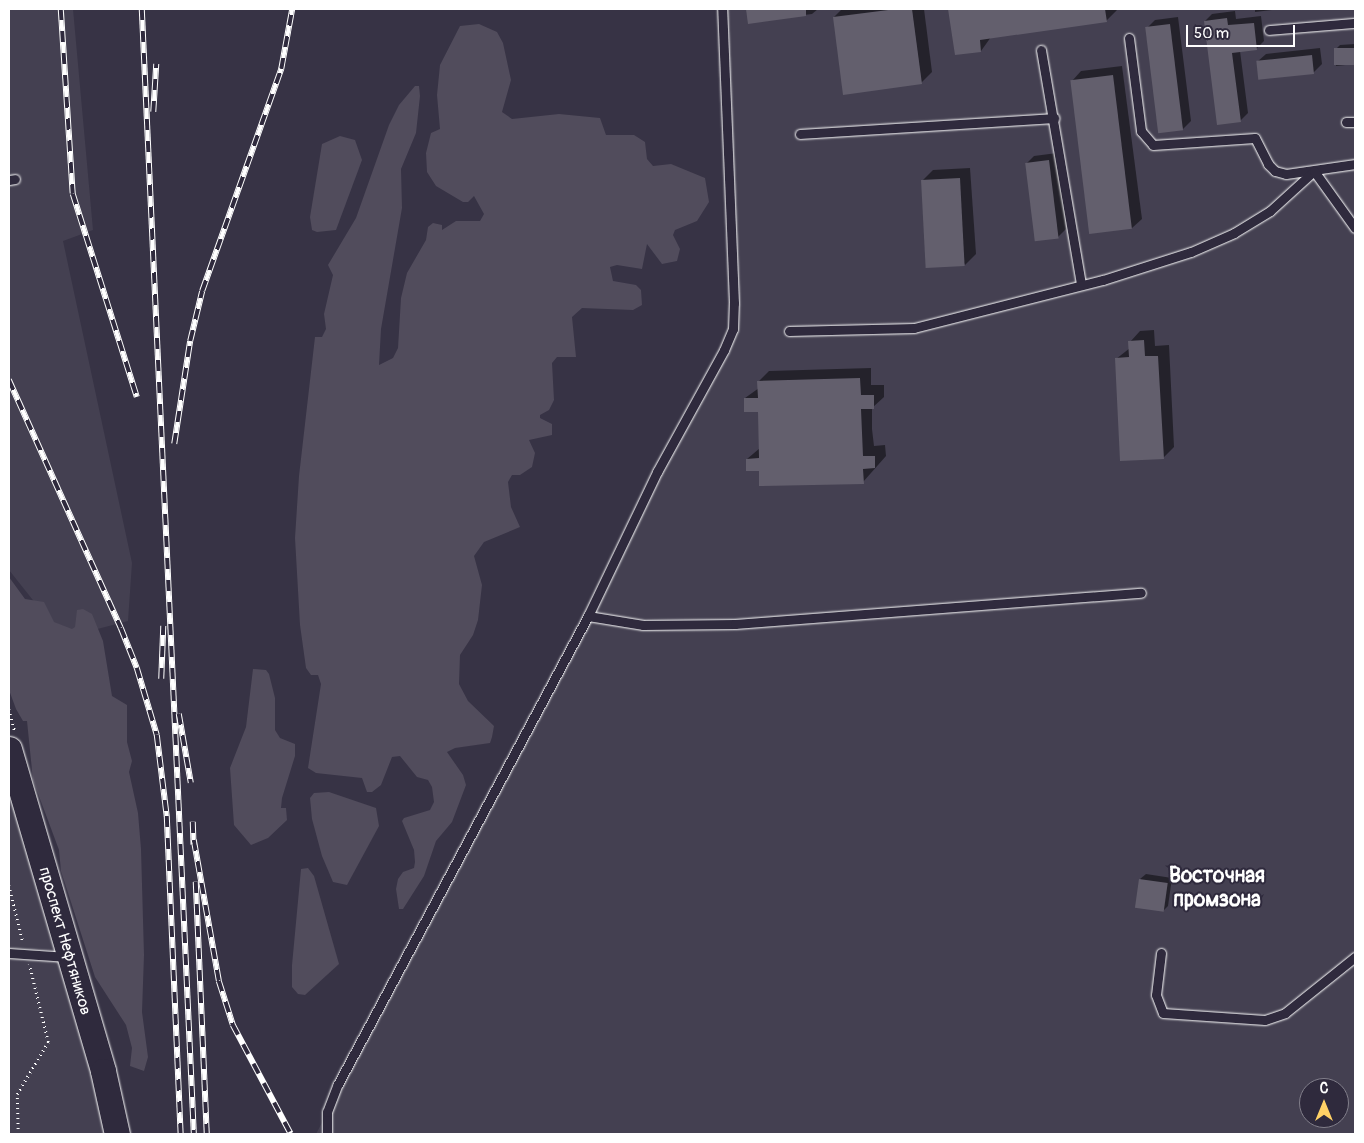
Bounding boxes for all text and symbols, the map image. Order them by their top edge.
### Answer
scale bar [1189,15,1298,47]
text: 50 m [1194,24,1229,43]
district label: Восточная промзона [1169,863,1265,913]
street label: проспект Нефтяников [35,865,95,1017]
north arrow [1299,1078,1349,1128]
text: С [1320,1080,1328,1097]

